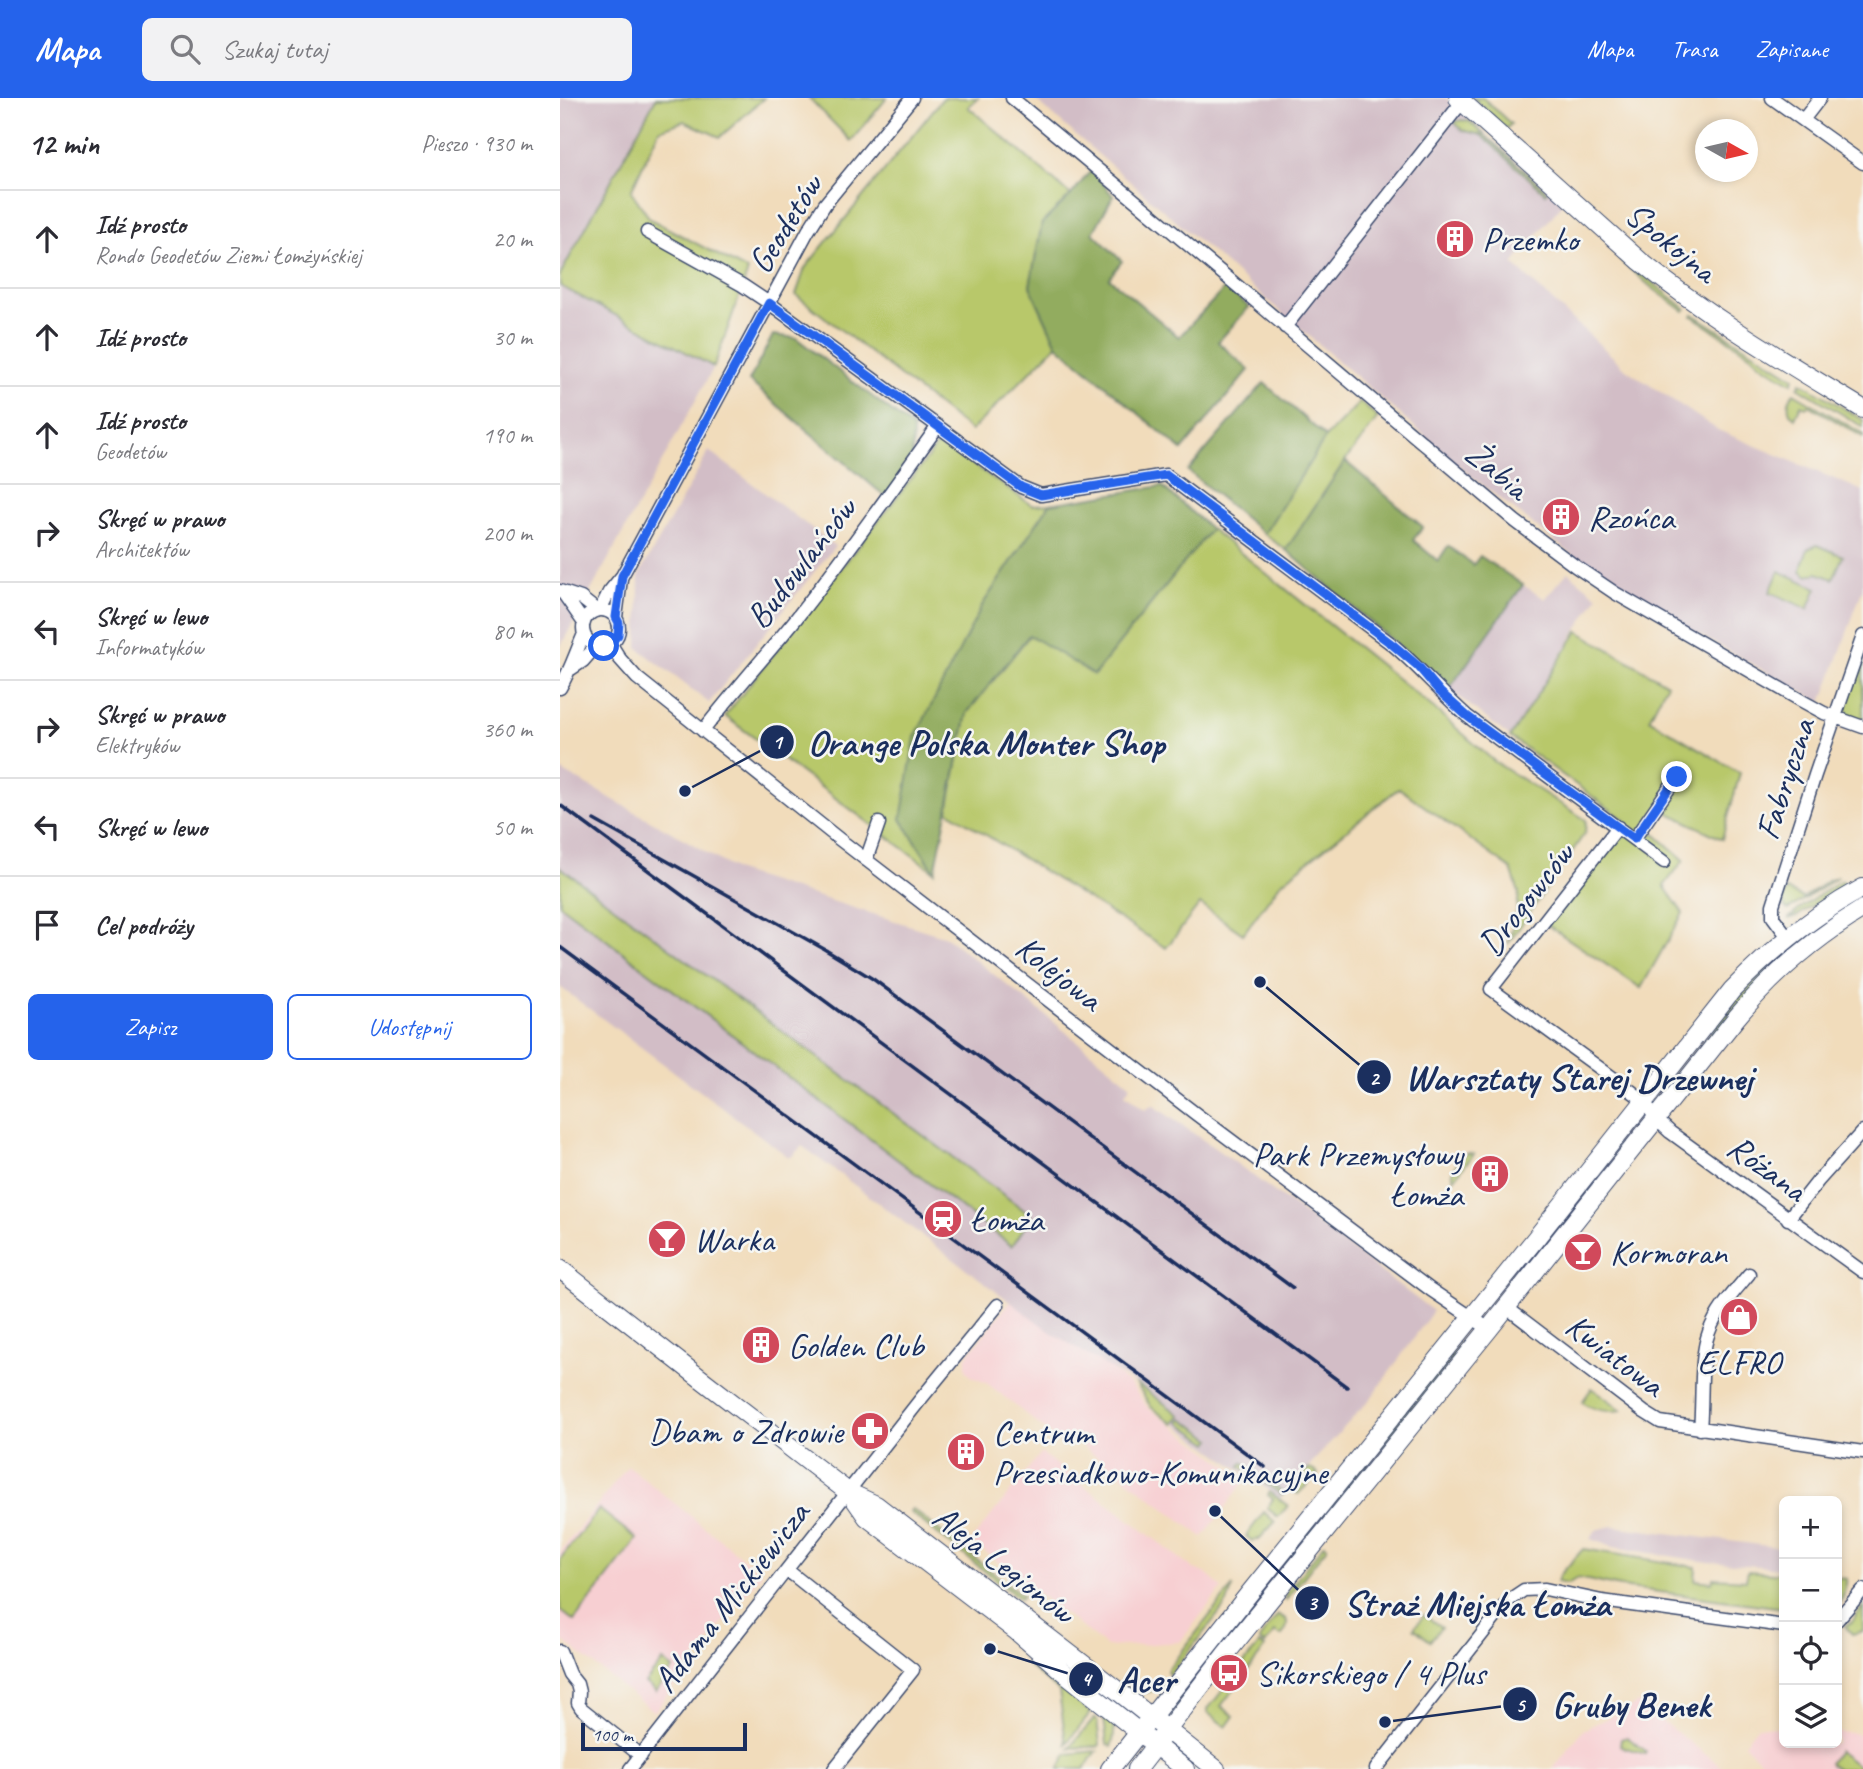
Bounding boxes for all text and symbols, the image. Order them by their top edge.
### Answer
search box [142,18,632,81]
text: Mapa [35,28,100,70]
icon: search [166,30,204,68]
text: Szukaj tutaj [222,33,328,66]
text: Mapa [1587,34,1633,64]
text: Trasa [1671,34,1717,64]
text: Zapisane [1755,34,1828,64]
north arrow [1695,119,1758,182]
text: 12 min [28,125,99,163]
text: Pieszo · 930 m [421,129,532,158]
street label: Geodetów [737,164,834,282]
street label: Spokojna [1616,191,1728,294]
text: Idź prosto [95,208,186,241]
place label: Przemko [1482,217,1582,262]
building icon: Przemko [1434,218,1476,260]
icon: ahead [28,220,66,258]
text: 20 m [493,225,532,254]
text: Rondo Geodetów Ziemi Łomżyńskiej [95,241,362,270]
icon: ahead [28,318,66,356]
text: Idź prosto [95,321,186,354]
text: 30 m [493,323,532,352]
text: Idź prosto [95,404,186,437]
icon: ahead [28,416,66,454]
text: 190 m [483,421,532,450]
street label: Żabia [1456,430,1540,511]
text: Geodetów [95,437,166,466]
street label: Budowlańców [736,486,868,638]
place label: Rzońca [1588,495,1677,540]
building icon: Rzońca [1540,496,1582,538]
text: Skręć w prawo [95,502,224,535]
icon: right [28,514,66,552]
text: 200 m [483,519,532,548]
text: Architektów [95,535,189,564]
text: Skręć w lewo [95,600,207,633]
icon: left [28,612,66,650]
text: 80 m [493,617,532,646]
route start [588,630,619,661]
text: Informatyków [95,633,203,662]
text: Skręć w prawo [95,698,224,731]
icon: right [28,710,66,748]
street label: Fabryczna [1744,710,1826,845]
callout: Orange Polska Monter Shop [759,713,1178,771]
text: 360 m [483,715,532,744]
text: Orange Polska Monter Shop [808,719,1167,766]
text: 1 [772,729,784,755]
text: Elektryków [95,731,179,760]
route end [1661,761,1692,792]
icon: left [28,808,66,846]
text: Skręć w lewo [95,811,207,844]
text: 50 m [493,813,532,842]
street label: Drogowców [1468,831,1586,965]
icon: arrive [28,906,66,944]
text: Cel podróży [95,909,193,942]
street label: Kolejowa [1006,925,1114,1023]
button: Zapisz [28,994,273,1060]
button: Udostępnij [287,994,532,1060]
callout: Warsztaty Starej Drzewnej [1356,1048,1768,1106]
text: Warsztaty Starej Drzewnej [1405,1054,1758,1101]
text: 2 [1369,1065,1381,1091]
street label: Różana [1718,1124,1817,1213]
place label: Park Przemysłowy Łomża [1253,1132,1466,1217]
building icon: Park Przemysłowy Łomża [1469,1153,1511,1195]
place label: Łomża [970,1197,1046,1242]
station icon: Łomża [922,1198,964,1240]
place label: Warka [694,1217,776,1262]
bar icon: Warka [646,1218,688,1260]
place label: Kormoran [1610,1230,1728,1275]
bar icon: Kormoran [1562,1231,1604,1273]
shop icon: ELFRO [1718,1296,1760,1338]
street label: Kwiatowa [1557,1303,1676,1408]
place label: Golden Club [788,1323,925,1368]
building icon: Golden Club [740,1324,782,1366]
place label: ELFRO [1697,1340,1784,1385]
place label: Dbam o Zdrowie [649,1409,846,1454]
pharmacy icon: Dbam o Zdrowie [849,1410,891,1452]
place label: Centrum Przesiadkowo-Komunikacyjne [993,1410,1330,1495]
building icon: Centrum Przesiadkowo-Komunikacyjne [945,1431,987,1473]
street label: Adama Mickiewicza [642,1490,821,1702]
street label: Aleja Legionów [924,1494,1086,1635]
map controls [1779,1496,1842,1748]
button: + [1779,1496,1842,1559]
button: − [1779,1559,1842,1622]
callout: Straż Miejska Łomża [1295,1574,1624,1632]
text: Straż Miejska Łomża [1344,1580,1614,1627]
text: 3 [1307,1590,1319,1616]
button: locate [1779,1622,1842,1685]
callout: Acer [1068,1650,1189,1708]
place label: Sikorskiego / 4 Plus [1256,1651,1489,1696]
bus stop icon: Sikorskiego / 4 Plus [1208,1652,1250,1694]
text: Acer [1117,1656,1179,1703]
text: 4 [1081,1666,1093,1692]
callout: Gruby Benek [1503,1675,1724,1733]
text: Gruby Benek [1552,1681,1713,1728]
button: layers [1779,1685,1842,1748]
text: 5 [1515,1692,1526,1718]
scale bar [581,1720,747,1752]
text: 100 m [592,1723,633,1747]

